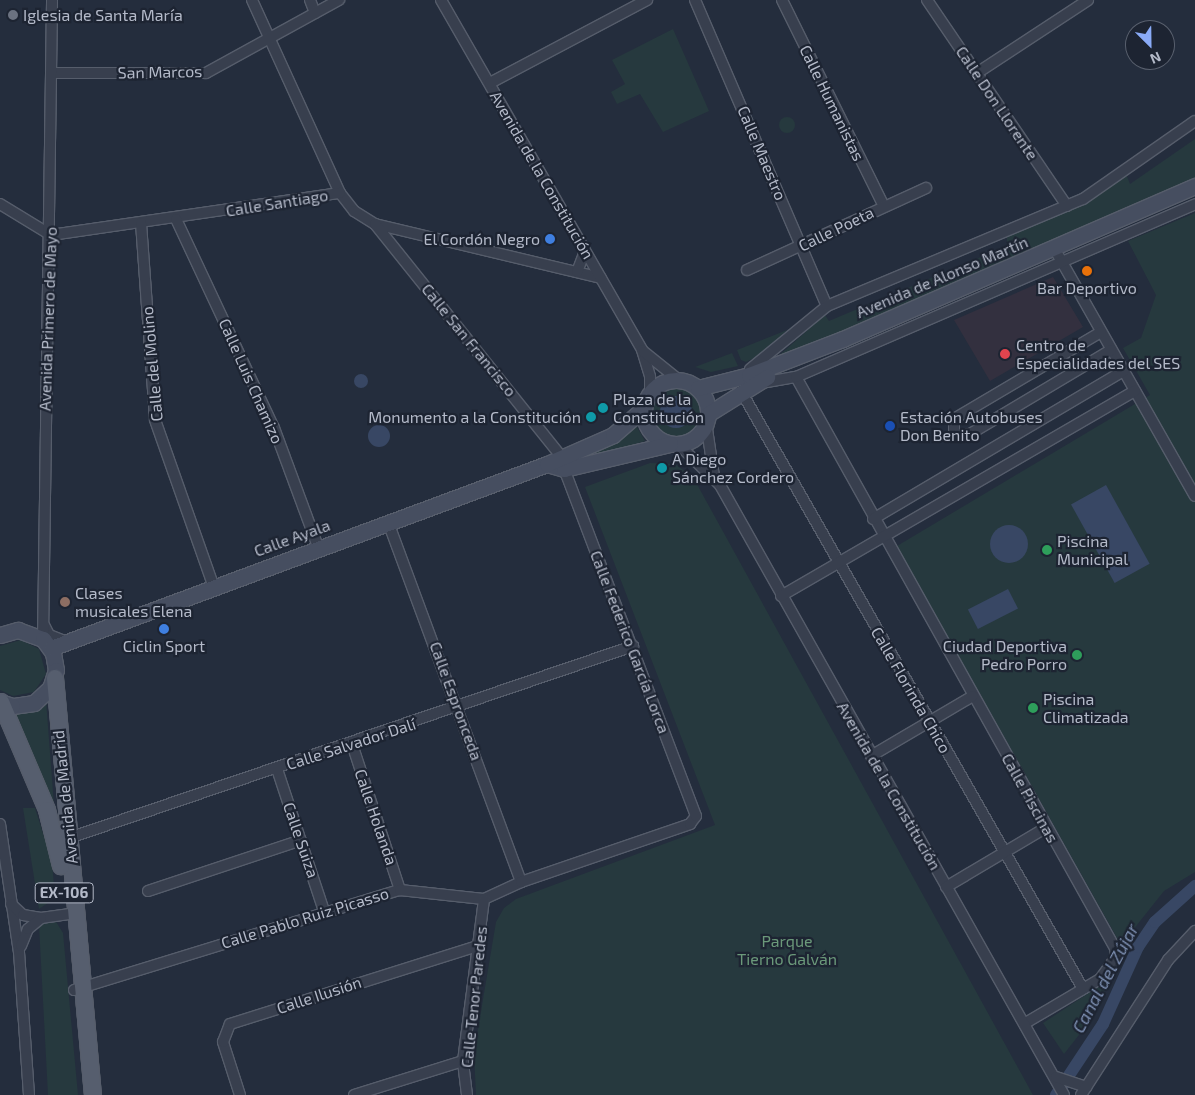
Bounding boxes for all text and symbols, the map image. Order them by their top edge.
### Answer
place label: Iglesia de Santa María [23,5,183,25]
marker: Iglesia de Santa María [7,9,19,21]
north arrow [1125,20,1175,70]
street label: Calle Humanistas [796,42,868,164]
street label: Calle Don Llorente [952,43,1042,163]
text: N [1148,49,1164,68]
street label: San Marcos [118,62,202,82]
street label: Avenida de la Constitución [486,88,598,262]
street label: Calle Maestro [734,103,790,203]
street label: Calle Santiago [224,185,330,221]
street label: Calle Poeta [795,203,877,255]
street label: Avenida Primero de Mayo [35,227,61,411]
place label: El Cordón Negro [423,229,540,249]
street label: Avenida de Alonso Martín [853,232,1031,322]
marker: El Cordón Negro [544,233,556,245]
marker: Bar Deportivo [1081,265,1093,277]
place label: Bar Deportivo [1037,278,1137,298]
street label: Calle San Francisco [418,280,520,400]
street label: Calle del Molino [137,305,167,423]
street label: Calle Luis Chamizo [215,315,287,447]
place label: Centro de Especialidades del SES [1016,335,1181,373]
marker: Centro de Especialidades del SES [998,347,1012,361]
place label: Plaza de la Constitución [613,389,704,427]
marker: Plaza de la Constitución [597,402,609,414]
place label: Monumento a la Constitución [368,407,581,427]
place label: Estación Autobuses Don Benito [900,407,1043,445]
marker: Monumento a la Constitución [585,411,597,423]
marker: Estación Autobuses Don Benito [884,420,896,432]
place label: A Diego Sánchez Cordero [672,449,794,487]
marker: A Diego Sánchez Cordero [656,462,668,474]
street label: Calle Ayala [251,515,333,561]
place label: Piscina Municipal [1057,531,1128,569]
marker: Piscina Municipal [1041,544,1053,556]
street label: Calle Federico García Lorca [586,548,674,736]
place label: Clases musicales Elena [75,583,192,621]
marker: Clases musicales Elena [59,596,71,608]
marker: Ciclin Sport [158,623,170,635]
street label: Calle Florinda Chico [867,624,955,756]
place label: Ciclin Sport [123,636,205,656]
place label: Ciudad Deportiva Pedro Porro [943,636,1067,674]
street label: Calle Espronceda [426,639,486,763]
marker: Ciudad Deportiva Pedro Porro [1071,649,1083,661]
place label: Piscina Climatizada [1043,689,1129,727]
street label: Avenida de la Constitución [833,699,945,873]
marker: Piscina Climatizada [1027,702,1039,714]
street label: Calle Salvador Dalí [284,714,418,774]
street label: Avenida de Madrid [48,729,82,865]
street label: Calle Piscinas [998,750,1062,846]
street label: Calle Holanda [351,767,401,867]
street label: Calle Suiza [279,800,323,880]
road number: EX-106 [34,880,94,906]
street label: Calle Pablo Ruiz Picasso [219,883,391,953]
water label: Canal del Zújar [1067,919,1143,1037]
street label: Calle Tenor Paredes [457,925,491,1069]
park label: Parque Tierno Galván [737,931,837,969]
street label: Calle Ilusión [274,972,364,1018]

